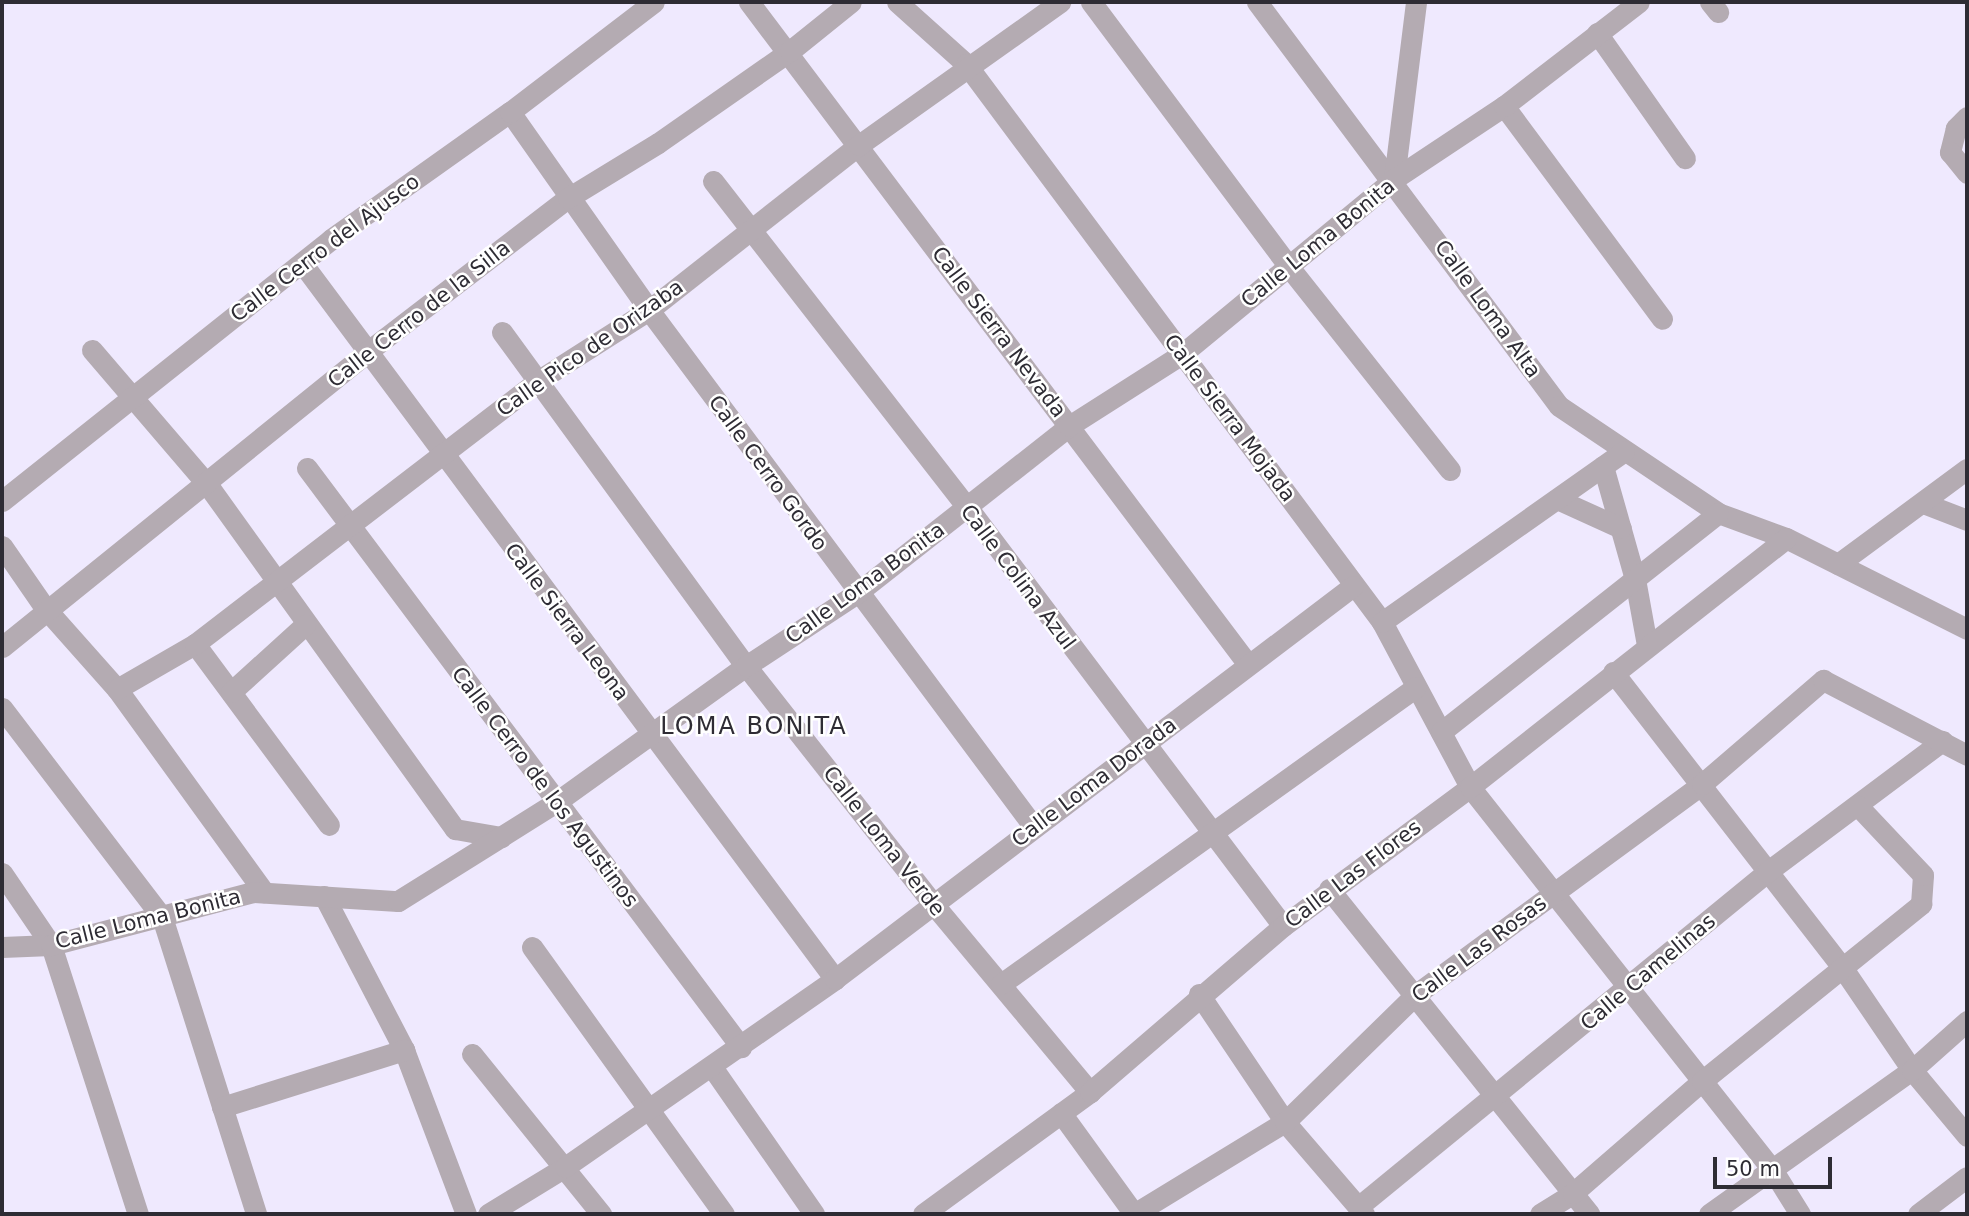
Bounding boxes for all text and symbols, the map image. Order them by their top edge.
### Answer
street label: Calle Cerro del Ajusco [226,169,424,327]
street label: Calle Loma Bonita [1236,173,1400,313]
street label: Calle Cerro de la Silla [323,235,515,393]
street label: Calle Loma Alta [1430,235,1546,383]
street label: Calle Sierra Nevada [927,242,1071,422]
street label: Calle Pico de Orizaba [492,274,688,422]
street label: Calle Sierra Mojada [1159,329,1301,507]
street label: Calle Cerro Gordo [703,390,833,556]
street label: Calle Colina Azul [955,499,1081,655]
street label: Calle Loma Bonita [781,517,949,649]
street label: Calle Sierra Leona [500,538,634,706]
street label: Calle Cerro de los Agustinos [446,662,644,912]
street label: Calle Loma Dorada [1007,712,1181,852]
district label: LOMA BONITA [662,713,846,741]
street label: Calle Loma Verde [818,761,950,921]
street label: Calle Las Flores [1280,815,1426,933]
street label: Calle Loma Bonita [53,884,243,954]
street label: Calle Las Rosas [1407,890,1551,1008]
street label: Calle Camelinas [1575,908,1721,1036]
scale bar [1717,1142,1836,1186]
text: 50 m [1726,1157,1780,1181]

